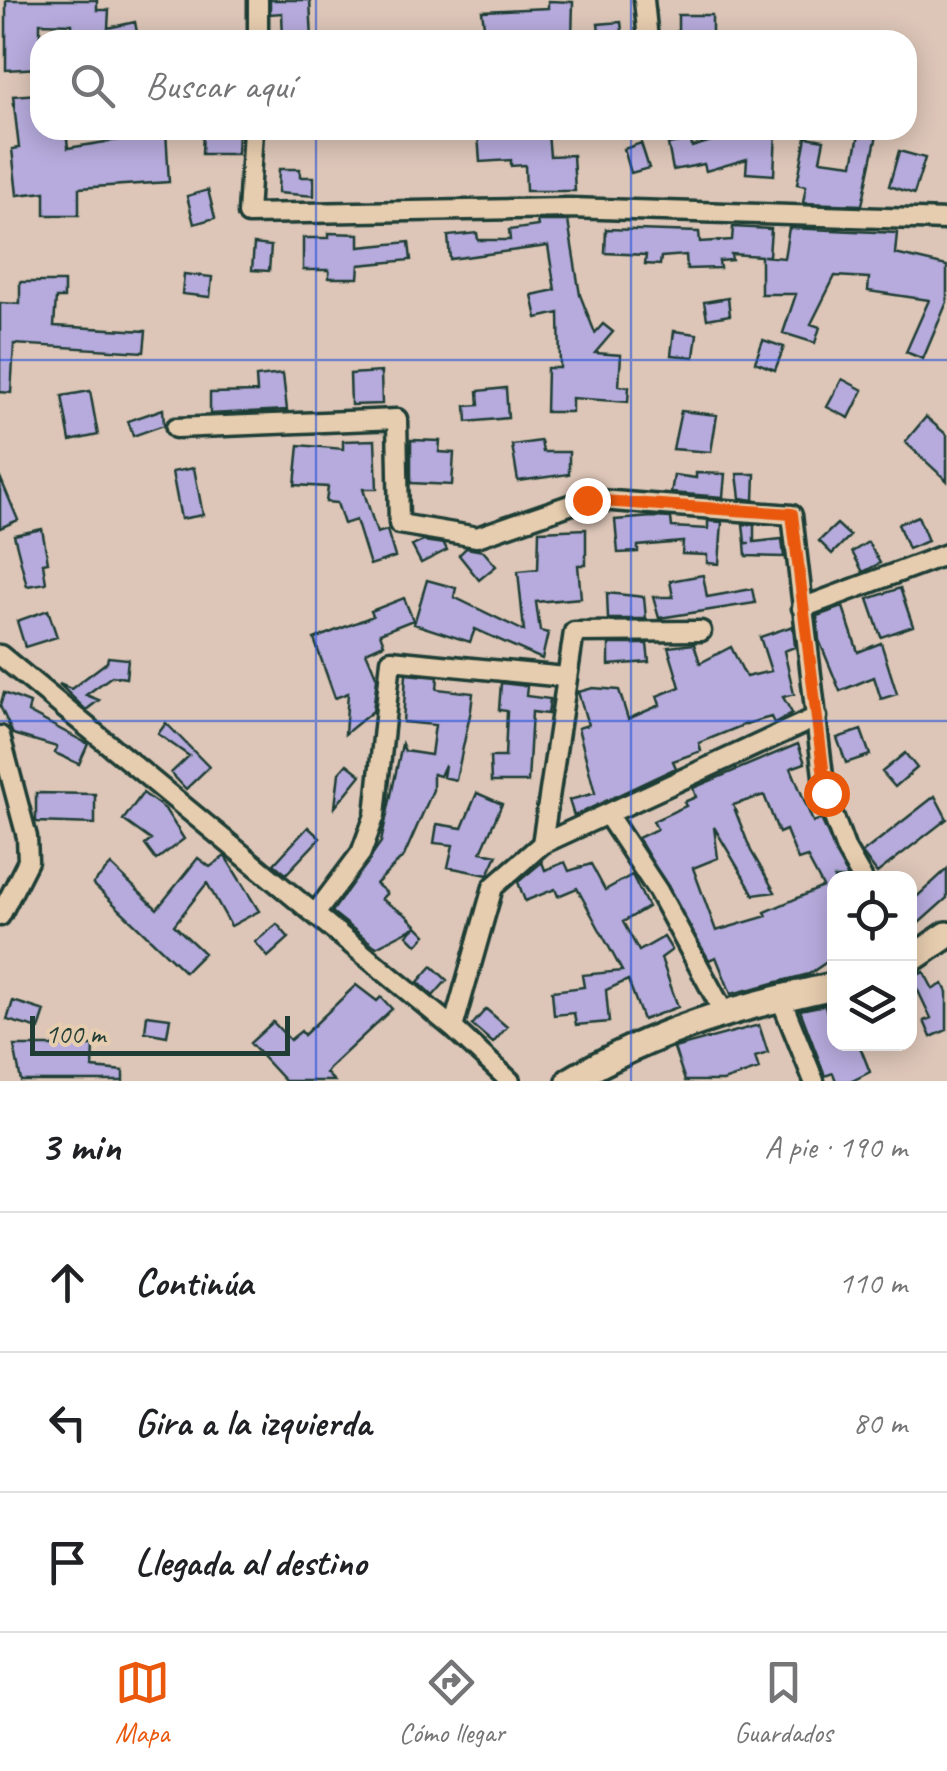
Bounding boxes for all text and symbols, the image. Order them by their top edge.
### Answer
search box [30,30,917,140]
icon: search [65,58,120,113]
text: Buscar aquí [145,62,294,109]
route end [565,478,611,524]
route start [804,771,850,817]
map controls [827,871,917,1051]
button: locate [827,871,917,961]
button: layers [827,961,917,1051]
scale bar [30,1011,290,1056]
text: 100 m [45,1016,105,1051]
text: 3 min [40,1120,120,1173]
text: A pie · 190 m [764,1126,907,1167]
icon: ahead [40,1255,95,1310]
text: Continúa [135,1259,253,1306]
text: 110 m [838,1262,907,1303]
icon: left [40,1395,95,1450]
text: Gira a la izquierda [135,1399,371,1446]
text: 80 m [853,1402,907,1443]
icon: arrive [40,1535,95,1590]
text: Llegada al destino [135,1539,366,1586]
tab: Mapa [115,1655,170,1750]
tab: Cómo llegar [399,1655,505,1750]
tab: Guardados [734,1655,832,1750]

